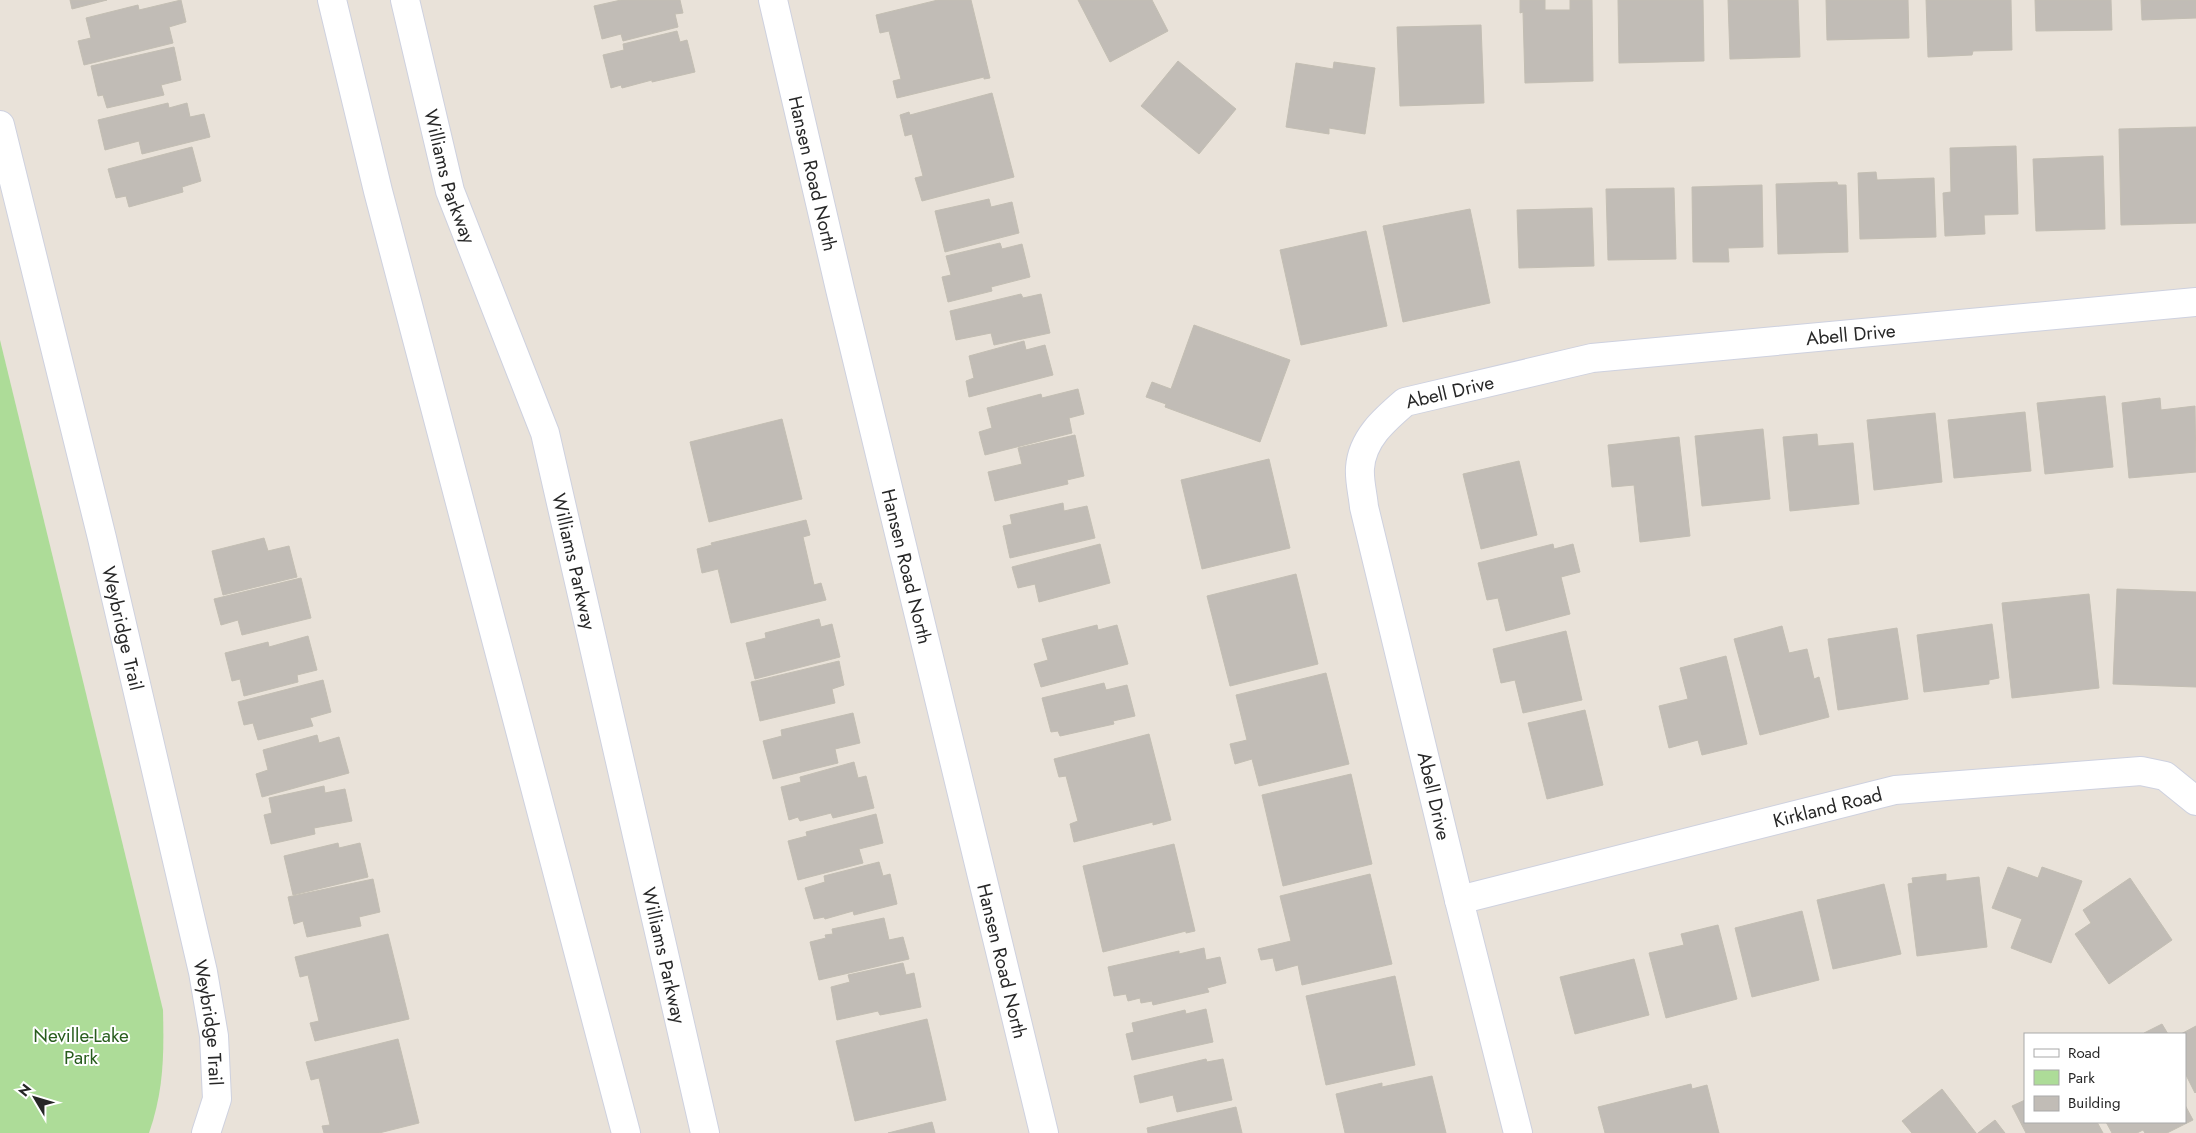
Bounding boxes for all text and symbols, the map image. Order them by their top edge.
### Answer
street label: Hansen Road North [782,93,844,254]
street label: Williams Parkway [418,106,483,248]
street label: Abell Drive [1805,316,1897,352]
street label: Abell Drive [1403,368,1497,415]
street label: Hansen Road North [875,486,939,647]
street label: Williams Parkway [546,491,603,633]
street label: Weybridge Trail [95,563,151,693]
street label: Abell Drive [1411,749,1457,843]
street label: Kirkland Road [1770,780,1885,834]
street label: Hansen Road North [971,881,1034,1041]
street label: Williams Parkway [636,884,693,1027]
street label: Weybridge Trail [187,957,230,1086]
park label: Neville-Lake Park [33,1022,129,1071]
legend [2024,1033,2186,1123]
text: Road [2068,1042,2100,1064]
text: Park [2068,1067,2095,1089]
north arrow [10,1073,60,1123]
text: N [13,1079,36,1101]
text: Building [2068,1092,2120,1114]

